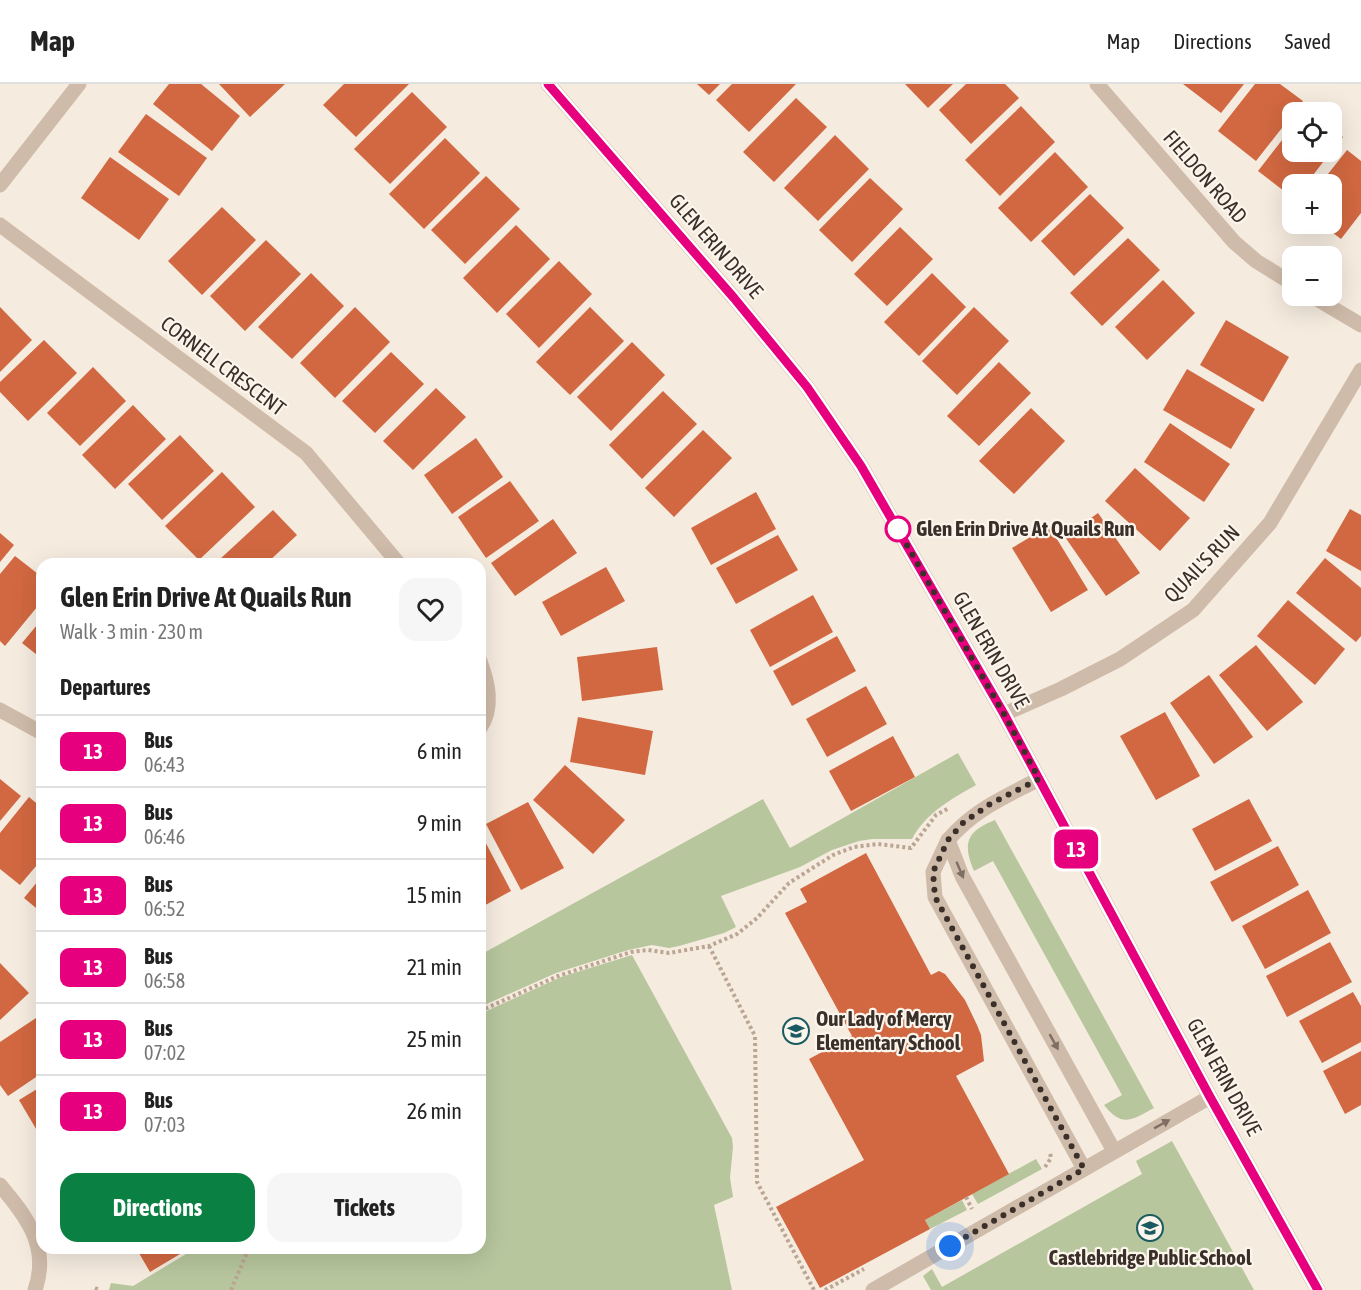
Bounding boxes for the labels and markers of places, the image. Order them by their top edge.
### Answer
marker: Glen Erin Drive At Quails Run [885,516,911,542]
place label: Glen Erin Drive At Quails Run [916,516,1135,540]
place label: Our Lady of Mercy Elementary School [816,1006,961,1054]
school or university icon: Our Lady of Mercy Elementary School [781,1016,811,1046]
school or university icon: Castlebridge Public School [1135,1213,1165,1243]
place label: Castlebridge Public School [1048,1245,1252,1269]

